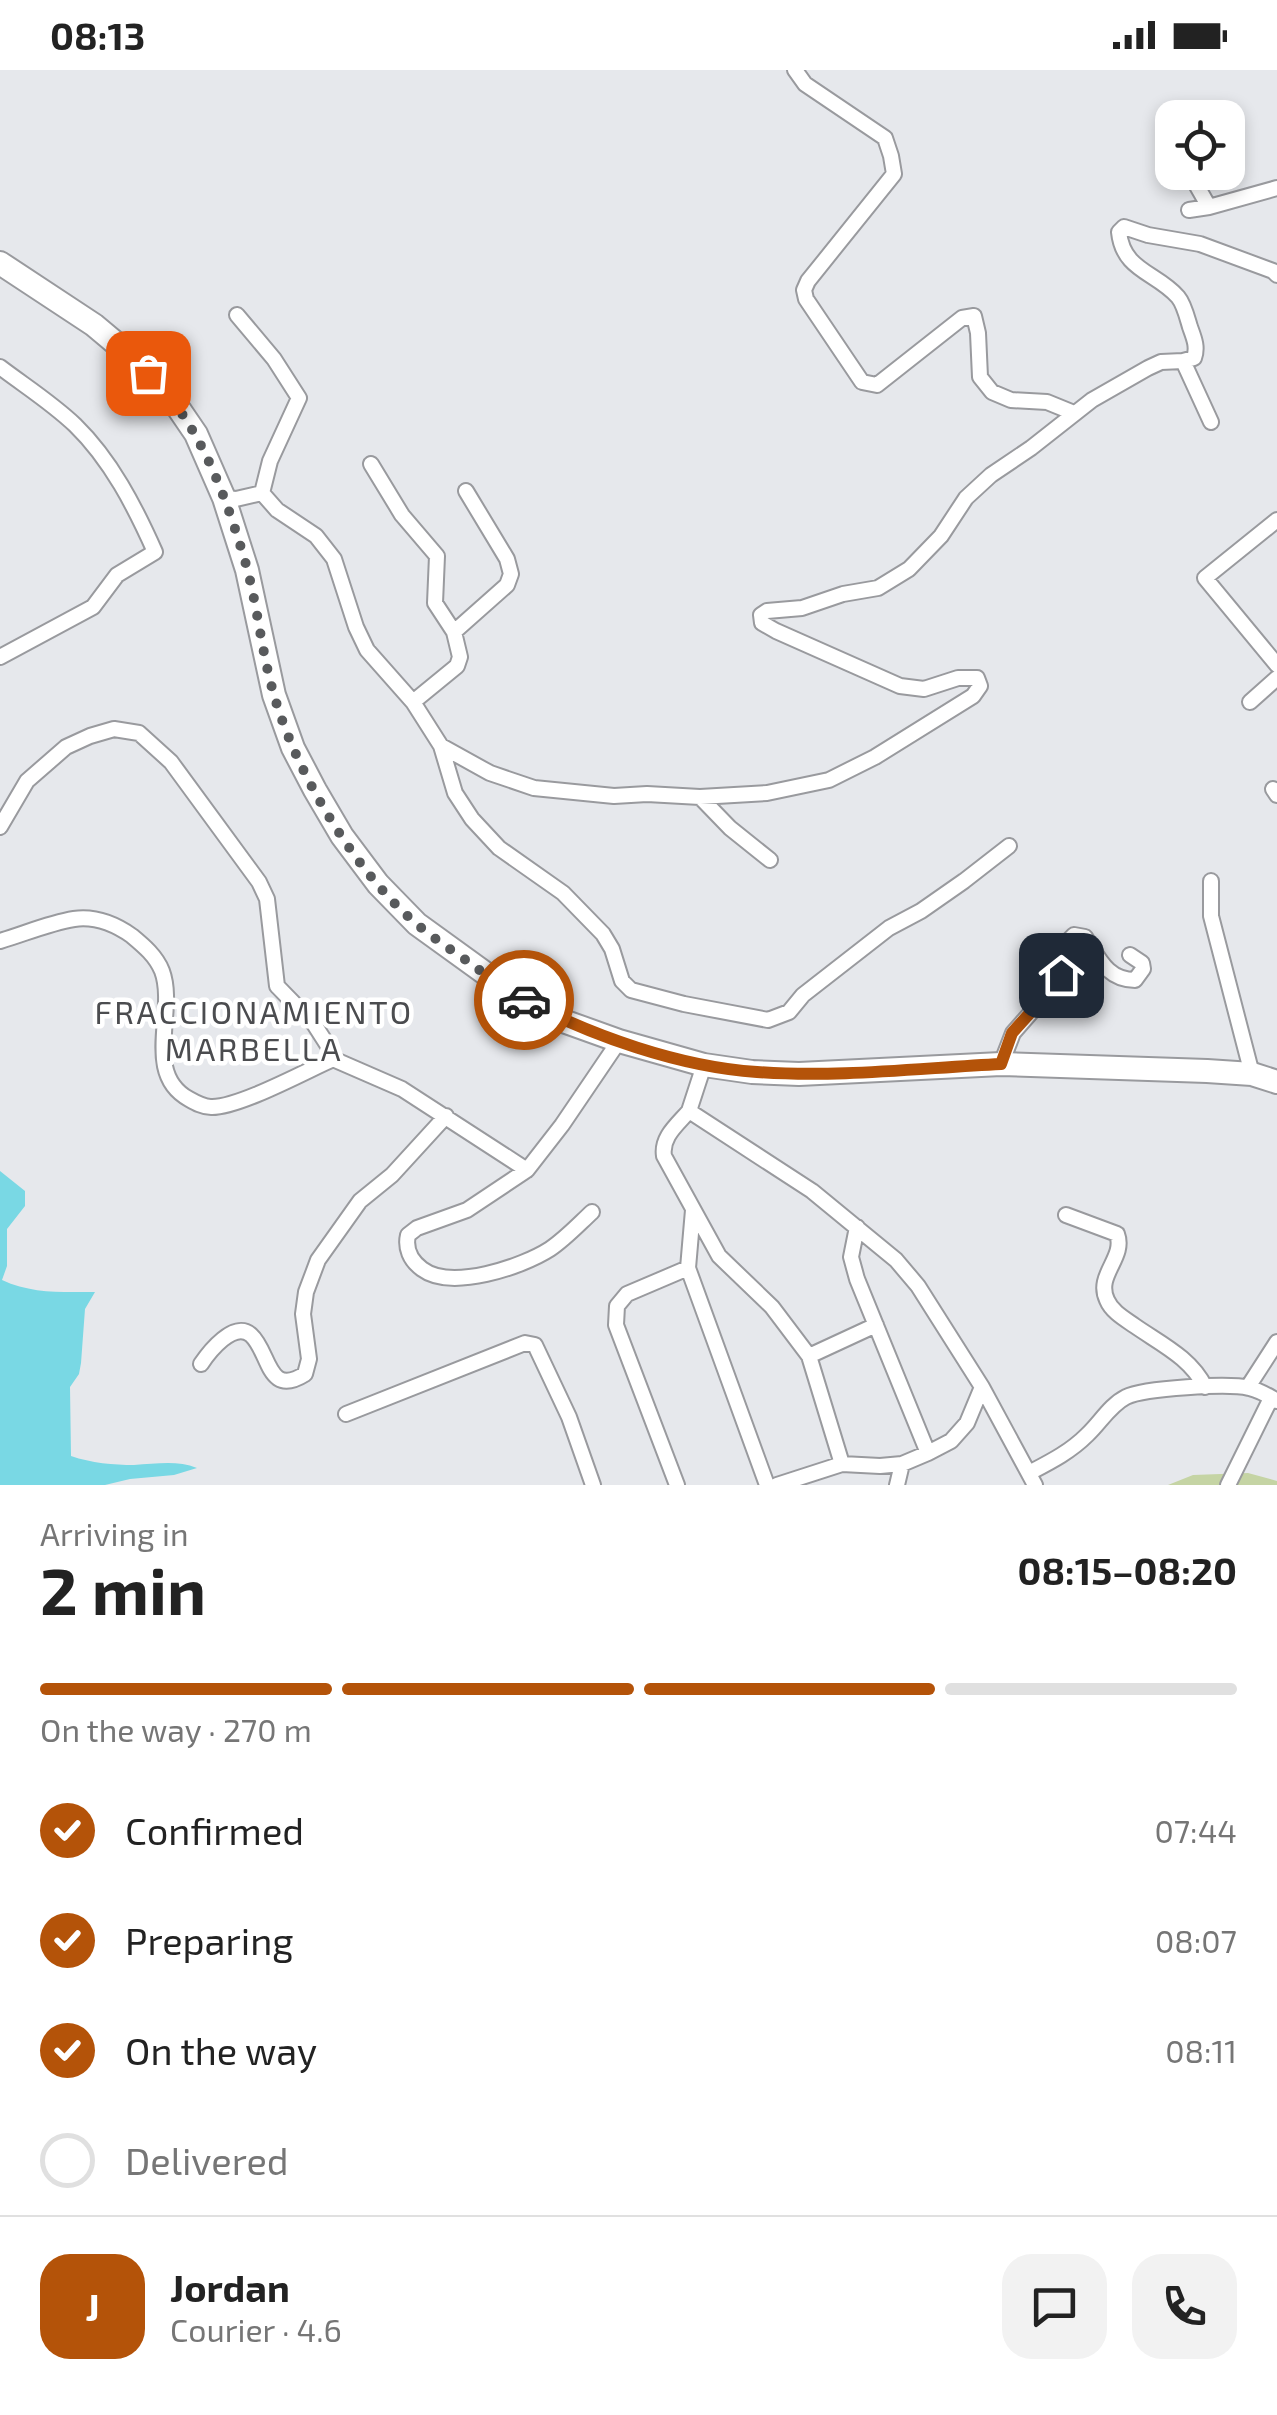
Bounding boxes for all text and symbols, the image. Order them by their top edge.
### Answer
text: 08:13 [50,12,145,58]
map controls [1155,100,1245,190]
button: locate [1155,100,1245,190]
pin [106,331,191,416]
icon: bag [121,346,176,401]
pin [1019,933,1104,1018]
icon: home [1034,948,1089,1003]
courier [474,950,574,1050]
icon: car [497,973,552,1028]
district label: FRACCIONAMIENTO MARBELLA [94,992,414,1067]
text: Arriving in [40,1514,189,1552]
text: 08:15–08:20 [1017,1547,1237,1593]
text: 2 min [40,1550,206,1628]
text: On the way · 270 m [40,1710,312,1748]
icon: check [40,1803,95,1858]
text: Confirmed [125,1807,304,1853]
text: 07:44 [1154,1811,1237,1849]
icon: check [40,1913,95,1968]
text: Preparing [125,1917,293,1963]
text: 08:07 [1155,1921,1237,1959]
icon: check [40,2023,95,2078]
text: On the way [125,2027,317,2073]
text: 08:11 [1165,2031,1237,2069]
text: Delivered [125,2137,289,2183]
button: chat [1002,2254,1107,2359]
button: phone [1132,2254,1237,2359]
text: Jordan [170,2264,290,2310]
text: J [85,2283,100,2329]
text: Courier · 4.6 [170,2310,342,2348]

